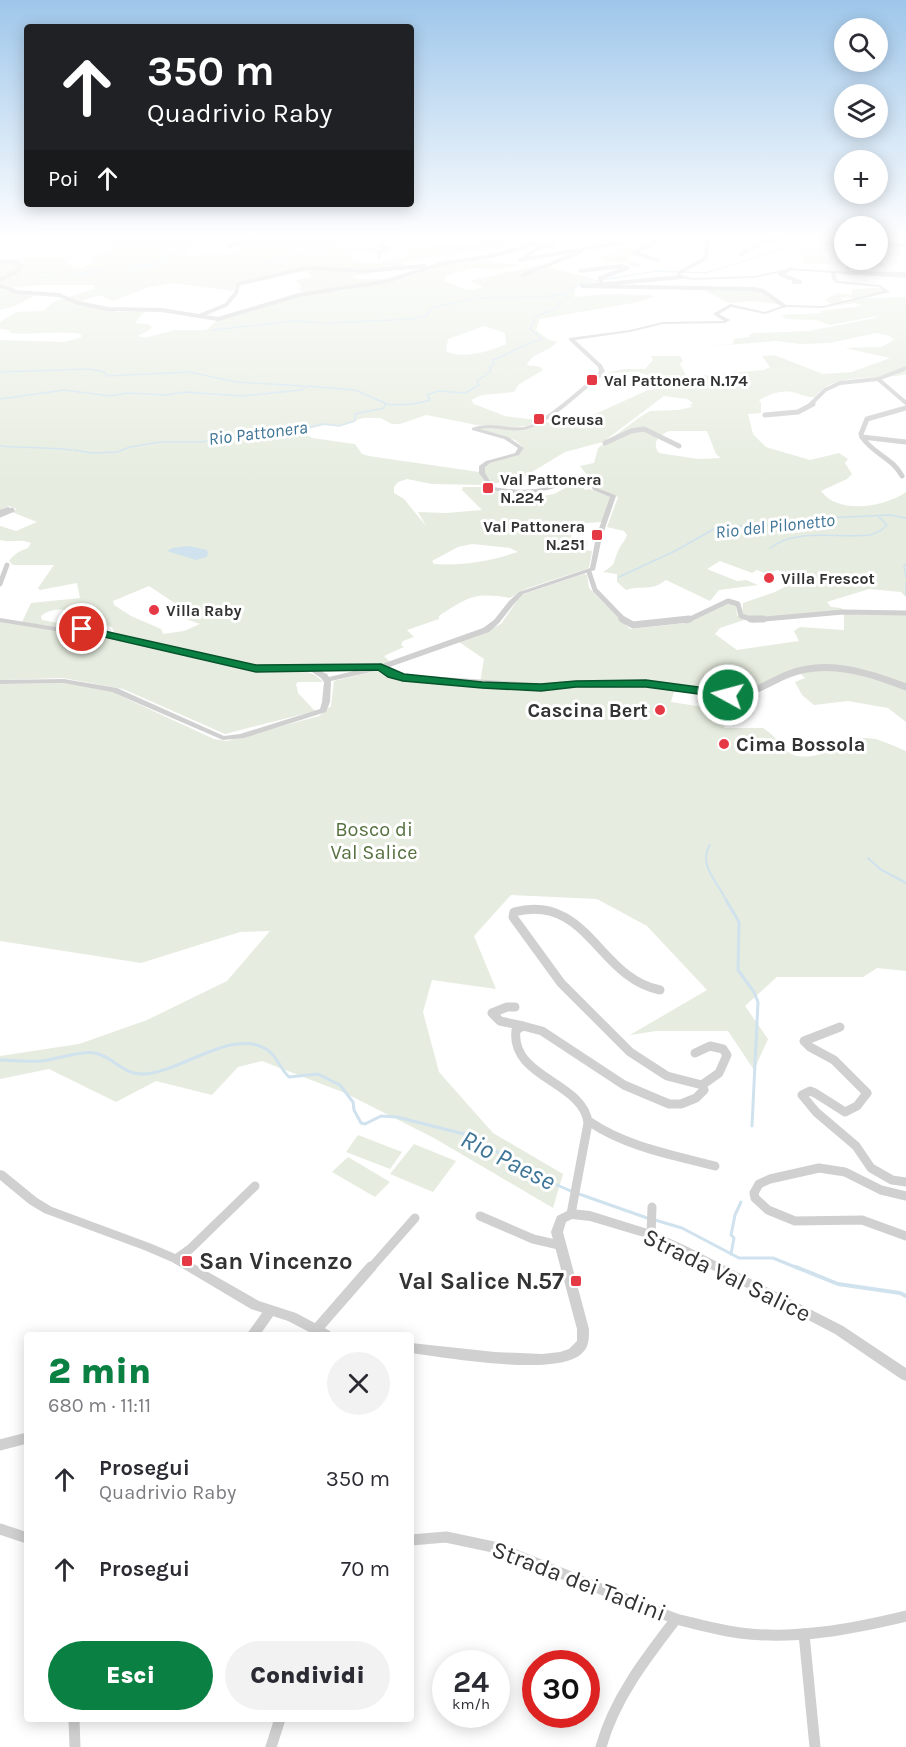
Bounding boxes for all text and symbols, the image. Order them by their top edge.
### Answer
map controls [834,18,888,270]
button: search [834,18,888,72]
text: 350 m [147,46,275,96]
icon: ahead [48,48,126,126]
button: layers [834,84,888,138]
text: Quadrivio Raby [147,97,332,129]
button: + [834,150,888,204]
icon: ahead [91,162,124,195]
text: Poi [48,166,79,192]
button: − [834,216,888,270]
place label: Val Pattonera N.174 [604,371,748,390]
marker: Val Pattonera N.174 [585,373,599,387]
place label: Creusa [551,410,604,429]
marker: Creusa [532,412,546,426]
water label: Rio Pattonera [207,416,309,450]
place label: Val Pattonera N.224 [500,470,602,507]
marker: Val Pattonera N.224 [481,481,495,495]
water label: Rio del Pilonetto [714,509,836,543]
place label: Val Pattonera N.251 [483,517,585,554]
marker: Val Pattonera N.251 [590,528,604,542]
place label: Villa Frescot [781,569,875,588]
marker: Villa Frescot [762,571,776,585]
place label: Villa Raby [166,601,242,620]
pin [56,603,107,654]
marker: Villa Raby [147,603,161,617]
icon: arrive [65,612,98,645]
position arrow [696,663,760,727]
place label: Cascina Bert [527,699,648,722]
marker: Cascina Bert [653,703,667,717]
place label: Cima Bossola [736,733,865,756]
marker: Cima Bossola [717,737,731,751]
park label: Bosco di Val Salice [330,818,418,864]
water label: Rio Paese [455,1123,561,1197]
street label: Strada Val Salice [639,1222,815,1328]
place label: San Vincenzo [199,1247,353,1275]
marker: San Vincenzo [180,1254,194,1268]
place label: Val Salice N.57 [399,1267,564,1295]
marker: Val Salice N.57 [569,1274,583,1288]
text: 2 min [48,1350,151,1392]
button: close [327,1352,390,1415]
text: 680 m · 11:11 [48,1394,151,1417]
text: Prosegui [99,1455,190,1481]
icon: ahead [48,1463,81,1496]
text: 350 m [326,1466,390,1492]
text: Quadrivio Raby [99,1481,236,1504]
street label: Strada dei Tadini [488,1535,670,1627]
icon: ahead [48,1553,81,1586]
text: Prosegui [99,1556,190,1582]
text: 70 m [341,1556,390,1582]
button: Esci [48,1641,213,1710]
button: Condividi [225,1641,390,1710]
speed limit sign: 30 [522,1650,600,1728]
text: 24 [453,1664,489,1700]
text: km/h [452,1695,490,1713]

